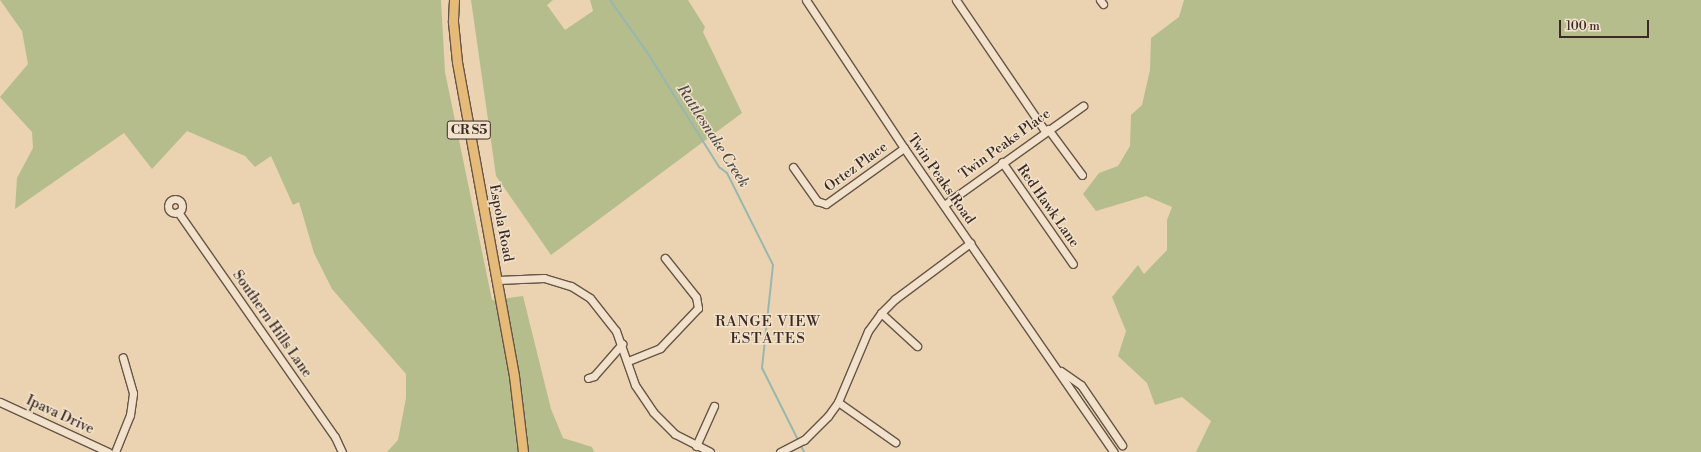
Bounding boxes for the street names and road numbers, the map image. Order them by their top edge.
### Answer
street label: Twin Peaks Place [956,105,1054,183]
road number: CR S5 [446,119,492,141]
street label: Twin Peaks Road [904,131,978,227]
street label: Ortez Place [821,139,891,195]
street label: Red Hawk Lane [1013,161,1083,251]
street label: Espola Road [485,183,517,263]
street label: Southern Hills Lane [229,267,315,381]
street label: Ipava Drive [23,392,97,438]

